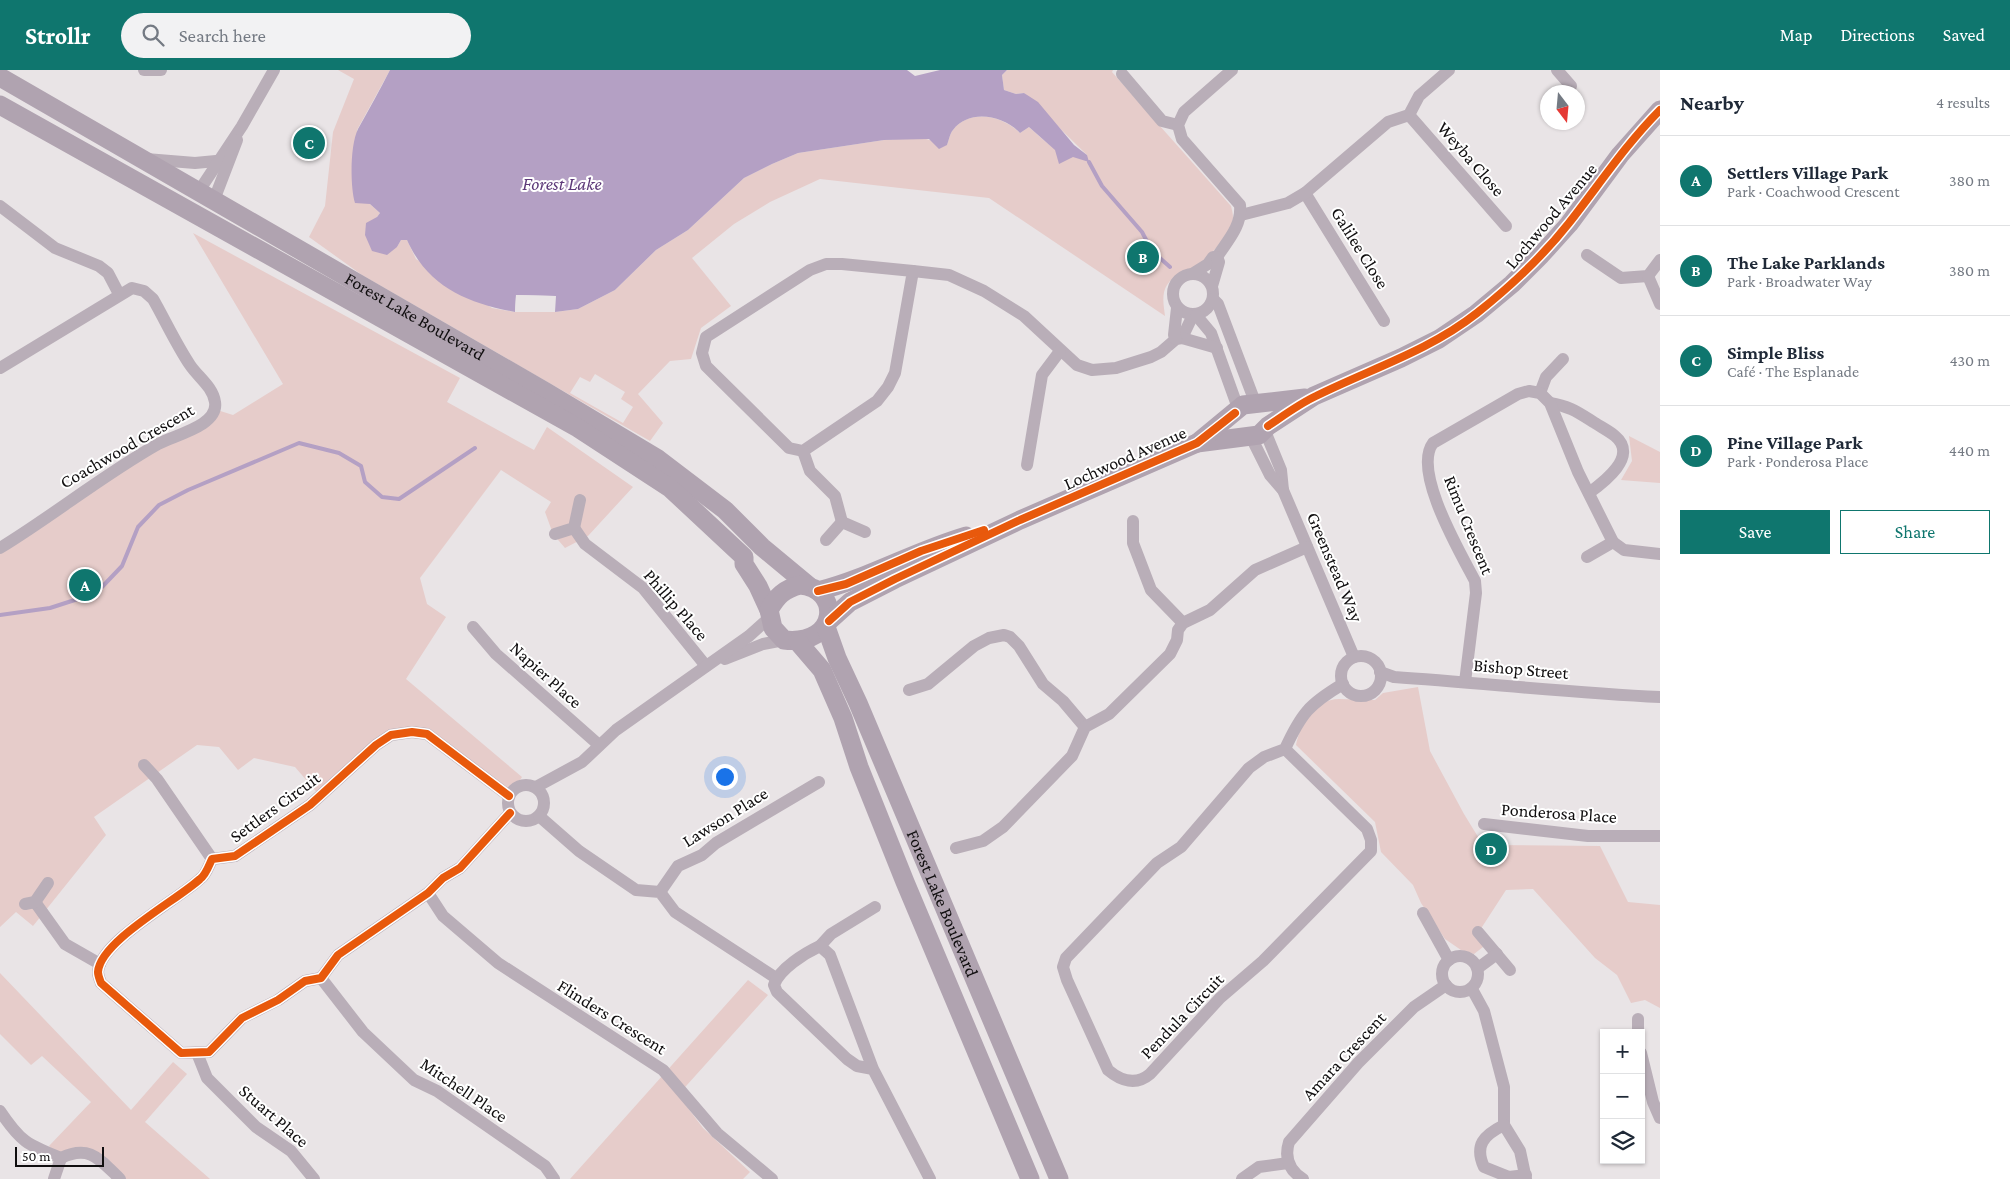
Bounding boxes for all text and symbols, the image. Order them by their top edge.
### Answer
search box [121,13,471,58]
icon: search [139,21,167,49]
text: Strollr [25,22,91,49]
text: Search here [179,25,266,46]
text: Map [1780,25,1812,45]
text: Directions [1840,25,1915,45]
text: Saved [1943,25,1985,45]
north arrow [1540,85,1585,130]
text: Nearby [1680,91,1744,115]
text: 4 results [1936,94,1990,111]
street label: Weyba Close [1433,118,1509,200]
pin: C [293,124,325,162]
street label: Lochwood Avenue [1501,159,1601,273]
text: Settlers Village Park [1727,162,1888,183]
text: A [1691,172,1701,189]
text: 380 m [1949,172,1990,189]
water label: Forest Lake [522,173,602,194]
text: Park · Coachwood Crescent [1727,183,1900,200]
street label: Galilee Close [1327,204,1393,293]
pin: B [1127,238,1159,276]
text: The Lake Parklands [1727,252,1885,273]
text: B [1691,262,1701,279]
text: 380 m [1949,262,1990,279]
street label: Forest Lake Boulevard [342,268,489,365]
text: Park · Broadwater Way [1727,273,1872,290]
text: Simple Bliss [1727,342,1824,363]
text: C [1691,352,1701,369]
text: 430 m [1949,352,1990,369]
text: Café · The Esplanade [1727,363,1859,380]
street label: Coachwood Crescent [57,399,198,492]
street label: Lochwood Avenue [1061,422,1189,494]
text: Pine Village Park [1727,432,1862,453]
text: D [1690,442,1702,459]
text: 440 m [1949,442,1990,459]
text: Park · Ponderosa Place [1727,453,1868,470]
street label: Rimu Crescent [1440,473,1498,578]
street label: Greenstead Way [1303,509,1367,625]
button: Save [1680,510,1830,554]
button: Share [1840,510,1990,554]
street label: Phillip Place [640,565,712,645]
pin: A [69,566,101,604]
street label: Napier Place [506,638,586,712]
street label: Bishop Street [1473,655,1570,683]
your location [712,764,738,790]
street label: Settlers Circuit [226,767,325,846]
street label: Lawson Place [679,783,771,851]
street label: Ponderosa Place [1501,799,1618,827]
street label: Forest Lake Boulevard [903,827,983,980]
pin: D [1475,830,1507,868]
street label: Pendula Circuit [1136,968,1228,1063]
street label: Flinders Crescent [554,975,671,1059]
street label: Amara Crescent [1298,1007,1391,1104]
map controls [1600,1029,1645,1164]
button: + [1600,1029,1645,1074]
street label: Mitchell Place [417,1054,511,1126]
button: − [1600,1074,1645,1119]
street label: Stuart Place [235,1080,313,1152]
button: layers [1600,1119,1645,1164]
scale bar [15,1144,104,1167]
text: 50 m [22,1148,50,1164]

